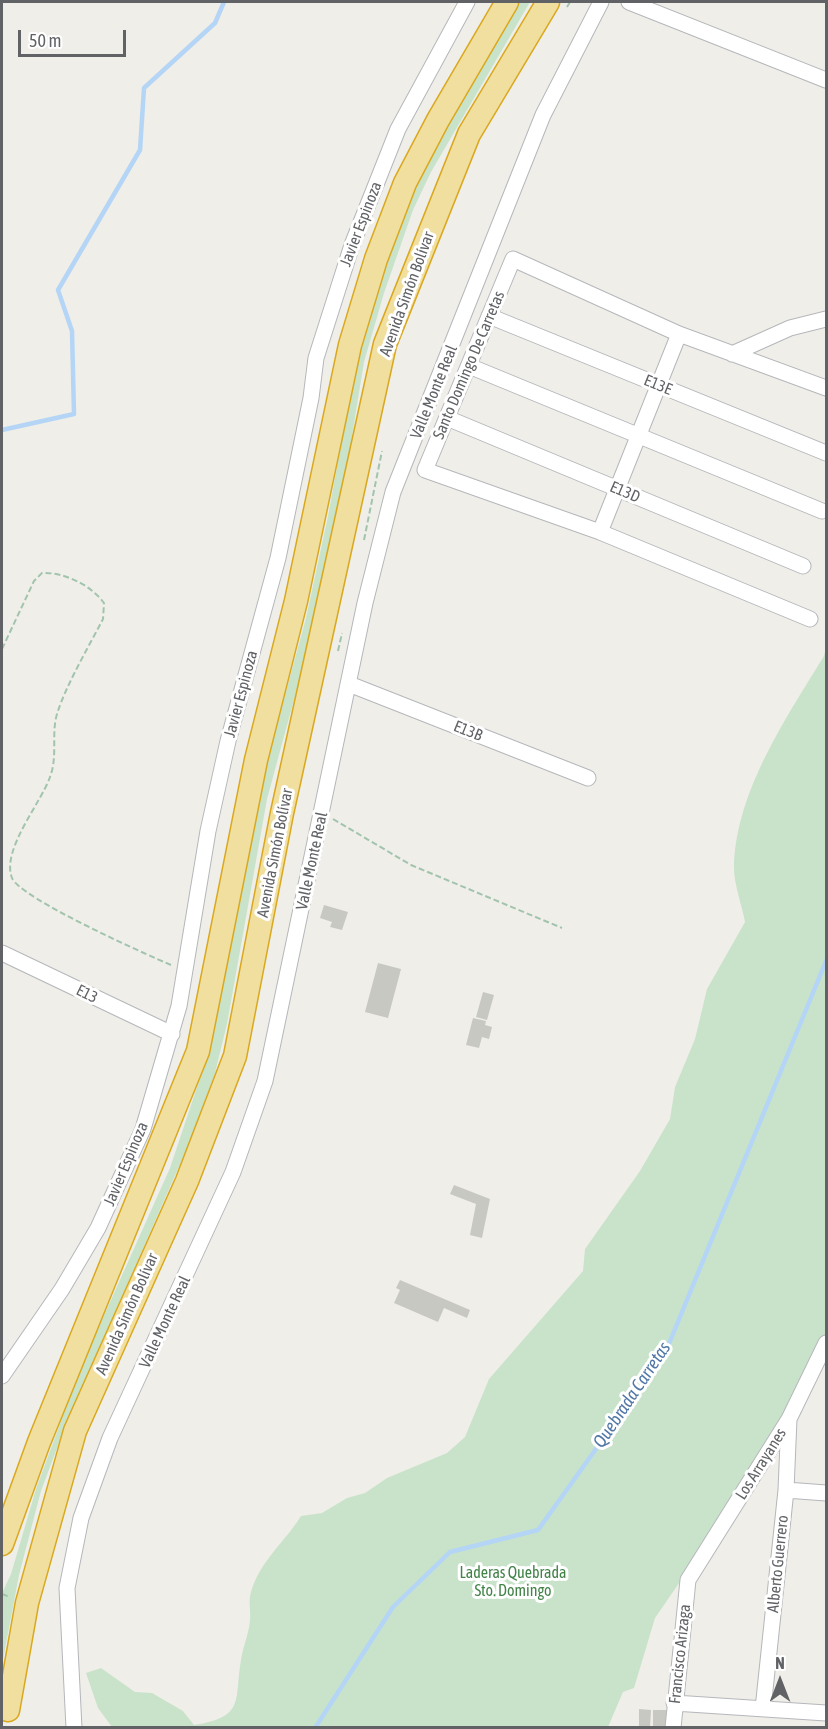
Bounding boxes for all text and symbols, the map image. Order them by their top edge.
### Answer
scale bar [21,18,129,56]
text: 50 m [29,30,61,51]
street label: Javier Espinoza [336,179,386,269]
street label: Avenida Simón Bolívar [376,229,438,359]
street label: Santo Domingo De Carretas [429,288,509,442]
street label: Valle Monte Real [406,342,462,442]
street label: E13E [641,371,675,399]
street label: E13D [607,477,643,507]
street label: Javier Espinoza [220,649,262,739]
street label: E13B [451,717,485,745]
street label: Avenida Simón Bolívar [253,787,297,919]
street label: Valle Monte Real [292,810,332,912]
street label: E13 [73,981,101,1007]
street label: Javier Espinoza [100,1119,152,1209]
street label: Avenida Simón Bolívar [92,1250,162,1378]
street label: Valle Monte Real [135,1273,195,1371]
water label: Quebrada Carretas [589,1338,675,1452]
street label: Los Arrayanes [732,1425,790,1503]
street label: Alberto Guerrero [763,1514,793,1614]
park label: Laderas Quebrada Sto. Domingo [460,1563,566,1601]
street label: Francisco Arizaga [665,1603,695,1705]
north arrow [750,1651,810,1711]
text: N [775,1654,785,1672]

